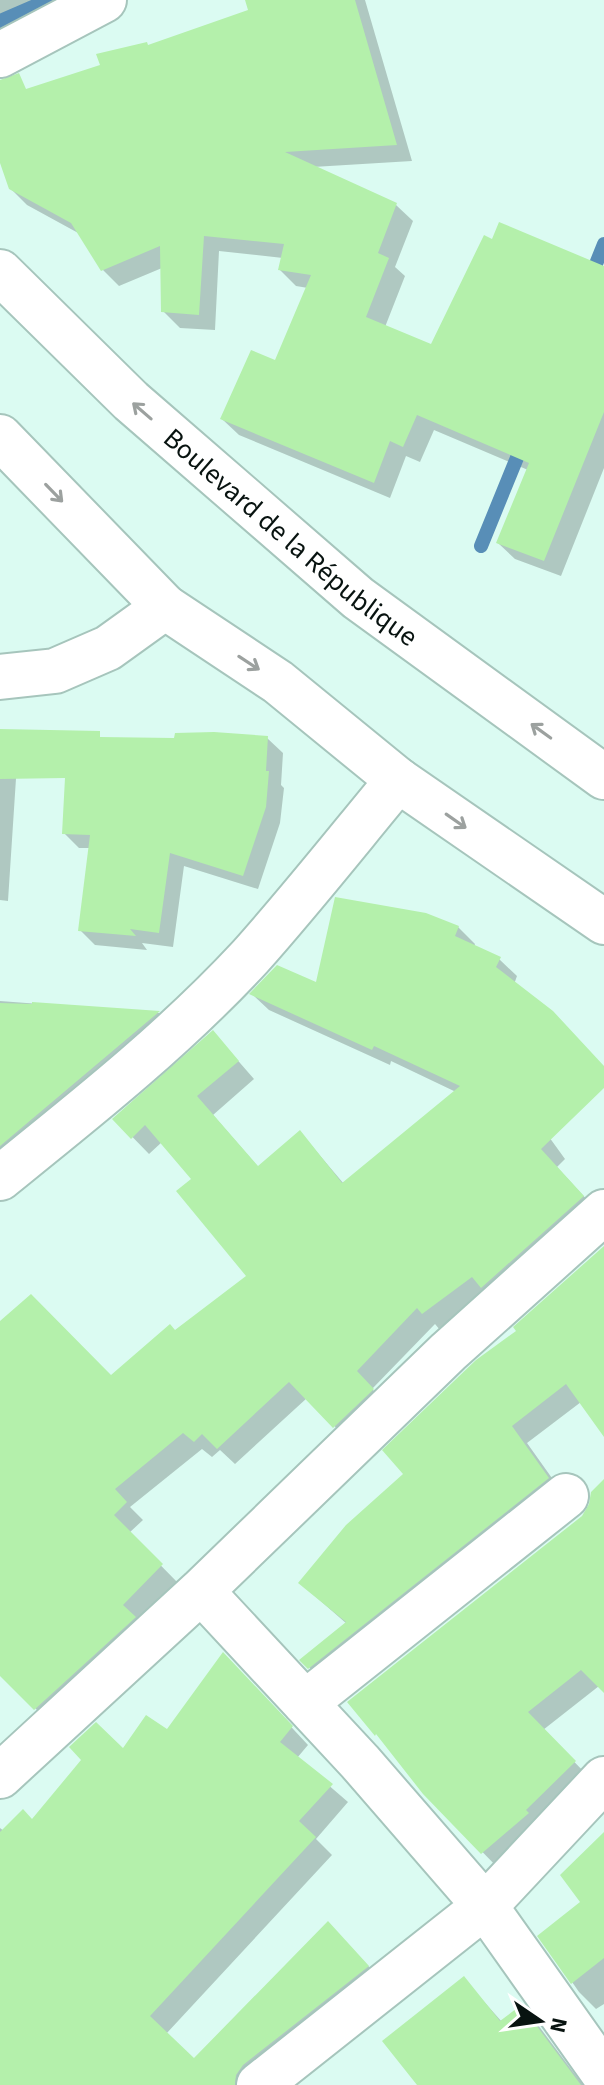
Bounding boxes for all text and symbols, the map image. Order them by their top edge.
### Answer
one-way arrow [133,402,153,420]
street label: Boulevard de la République [154,419,426,656]
one-way arrow [45,483,64,503]
one-way arrow [238,655,260,671]
one-way arrow [530,723,552,739]
one-way arrow [444,813,466,829]
north arrow [500,1981,580,2061]
text: N [541,2015,576,2036]

